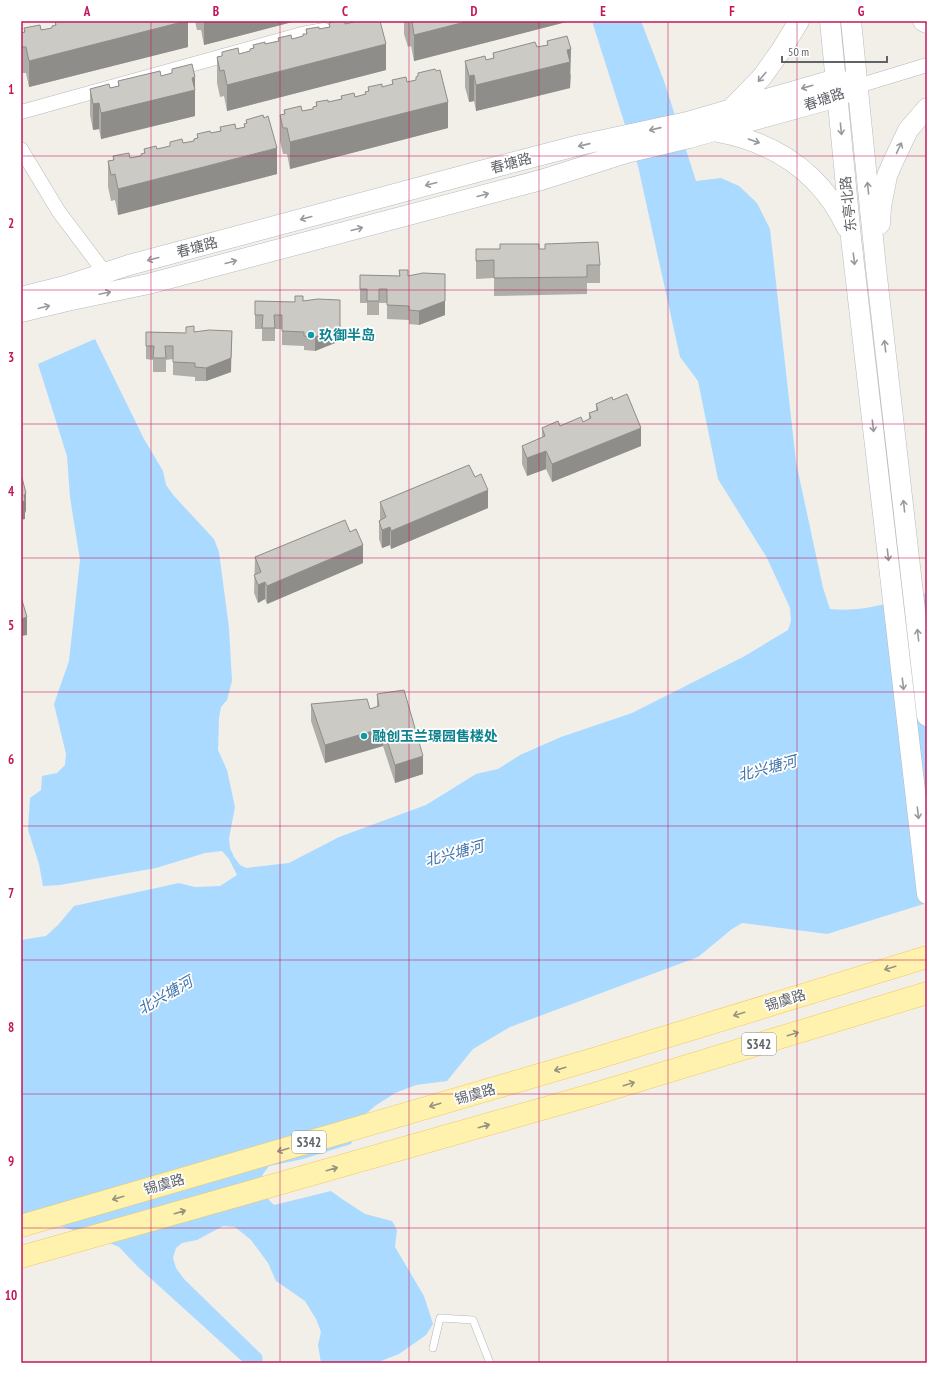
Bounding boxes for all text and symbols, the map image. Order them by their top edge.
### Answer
text: A [83,3,91,20]
text: B [213,3,219,20]
text: C [342,3,348,20]
text: D [471,3,478,20]
text: E [600,3,606,20]
text: F [729,3,735,20]
text: G [858,3,865,20]
scale bar [782,38,887,64]
text: 50 m [788,44,809,59]
one-way arrow [757,71,766,82]
text: 1 [8,81,14,98]
street label: 春塘路 [801,84,847,114]
one-way arrow [801,84,814,91]
one-way arrow [837,122,845,135]
one-way arrow [649,125,662,133]
one-way arrow [747,138,760,145]
one-way arrow [578,141,591,149]
one-way arrow [896,143,903,155]
street label: 春塘路 [488,149,534,177]
street label: 东亭北路 [836,175,860,233]
one-way arrow [425,181,438,189]
one-way arrow [865,182,872,195]
one-way arrow [476,191,489,198]
text: 2 [8,215,14,232]
one-way arrow [300,215,313,222]
one-way arrow [350,224,363,232]
street label: 春塘路 [174,233,220,261]
one-way arrow [850,252,858,265]
one-way arrow [147,255,160,263]
one-way arrow [225,258,238,265]
one-way arrow [98,289,111,297]
one-way arrow [37,302,50,310]
place label: 玖御半岛 [319,326,375,344]
marker: 玖御半岛 [306,330,316,340]
one-way arrow [882,339,889,352]
text: 3 [8,349,14,366]
one-way arrow [870,419,877,432]
text: 4 [8,483,15,500]
one-way arrow [900,500,907,513]
one-way arrow [884,548,892,561]
text: 5 [8,617,14,634]
one-way arrow [914,629,922,642]
one-way arrow [899,677,907,690]
place label: 融创玉兰璟园售楼处 [372,727,498,745]
marker: 融创玉兰璟园售楼处 [359,731,369,741]
water label: 北兴塘河 [736,750,801,785]
text: 6 [8,751,14,768]
one-way arrow [914,806,922,819]
water label: 北兴塘河 [423,835,488,870]
text: 7 [8,885,14,902]
one-way arrow [883,965,896,972]
water label: 北兴塘河 [134,970,198,1018]
street label: 锡虞路 [762,985,808,1015]
one-way arrow [732,1011,745,1018]
text: 8 [8,1019,14,1036]
one-way arrow [786,1030,799,1037]
road number: S342 [742,1033,776,1055]
one-way arrow [553,1066,566,1073]
street label: 锡虞路 [452,1080,498,1108]
one-way arrow [622,1080,635,1087]
one-way arrow [429,1102,442,1109]
one-way arrow [477,1122,490,1129]
road number: S342 [292,1131,326,1153]
one-way arrow [277,1146,290,1154]
text: 9 [8,1153,14,1170]
one-way arrow [325,1165,338,1172]
street label: 锡虞路 [141,1170,187,1198]
one-way arrow [112,1195,125,1202]
one-way arrow [173,1208,186,1215]
text: 10 [5,1287,17,1304]

